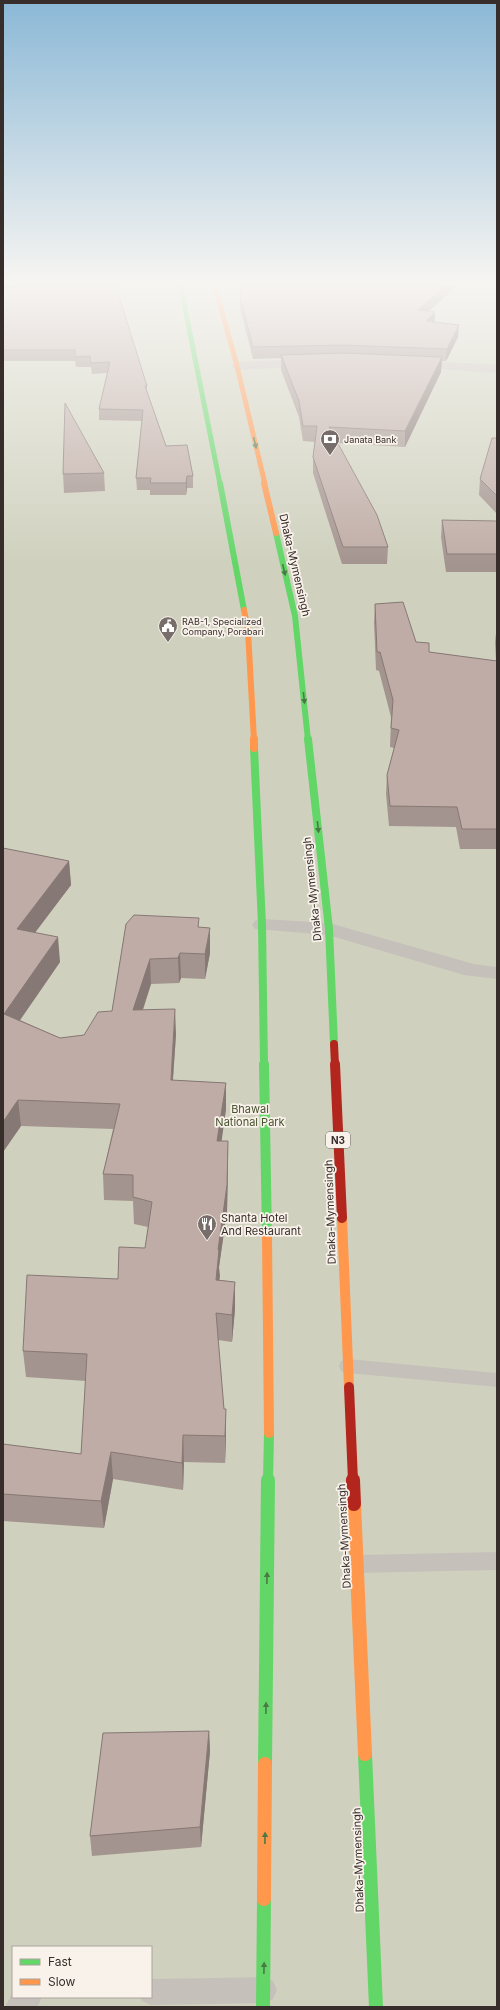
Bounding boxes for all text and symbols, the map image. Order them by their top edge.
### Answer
bank icon: Janata Bank [319,428,341,456]
place label: Janata Bank [344,434,396,445]
one-way arrow [252,437,258,449]
street label: Dhaka-Mymensingh [276,512,314,618]
one-way arrow [281,564,287,576]
public building icon: RAB-1, Specialized Company, Porabari [157,615,179,643]
place label: RAB-1, Specialized Company, Porabari [182,616,263,637]
one-way arrow [301,692,307,704]
one-way arrow [315,821,321,833]
street label: Dhaka-Mymensingh [300,836,324,942]
park label: Bhawal National Park [215,1102,285,1129]
road number: N3 [326,1132,350,1148]
street label: Dhaka-Mymensingh [321,1159,339,1265]
place label: Shanta Hotel And Restaurant [221,1211,301,1238]
restaurant icon: Shanta Hotel And Restaurant [196,1213,218,1241]
street label: Dhaka-Mymensingh [334,1483,354,1589]
one-way arrow [264,1571,270,1584]
one-way arrow [263,1701,269,1714]
street label: Dhaka-Mymensingh [349,1807,367,1913]
one-way arrow [262,1831,268,1844]
legend [12,1946,152,1998]
text: Fast [48,1954,72,1969]
one-way arrow [261,1961,267,1974]
text: Slow [48,1974,76,1989]

